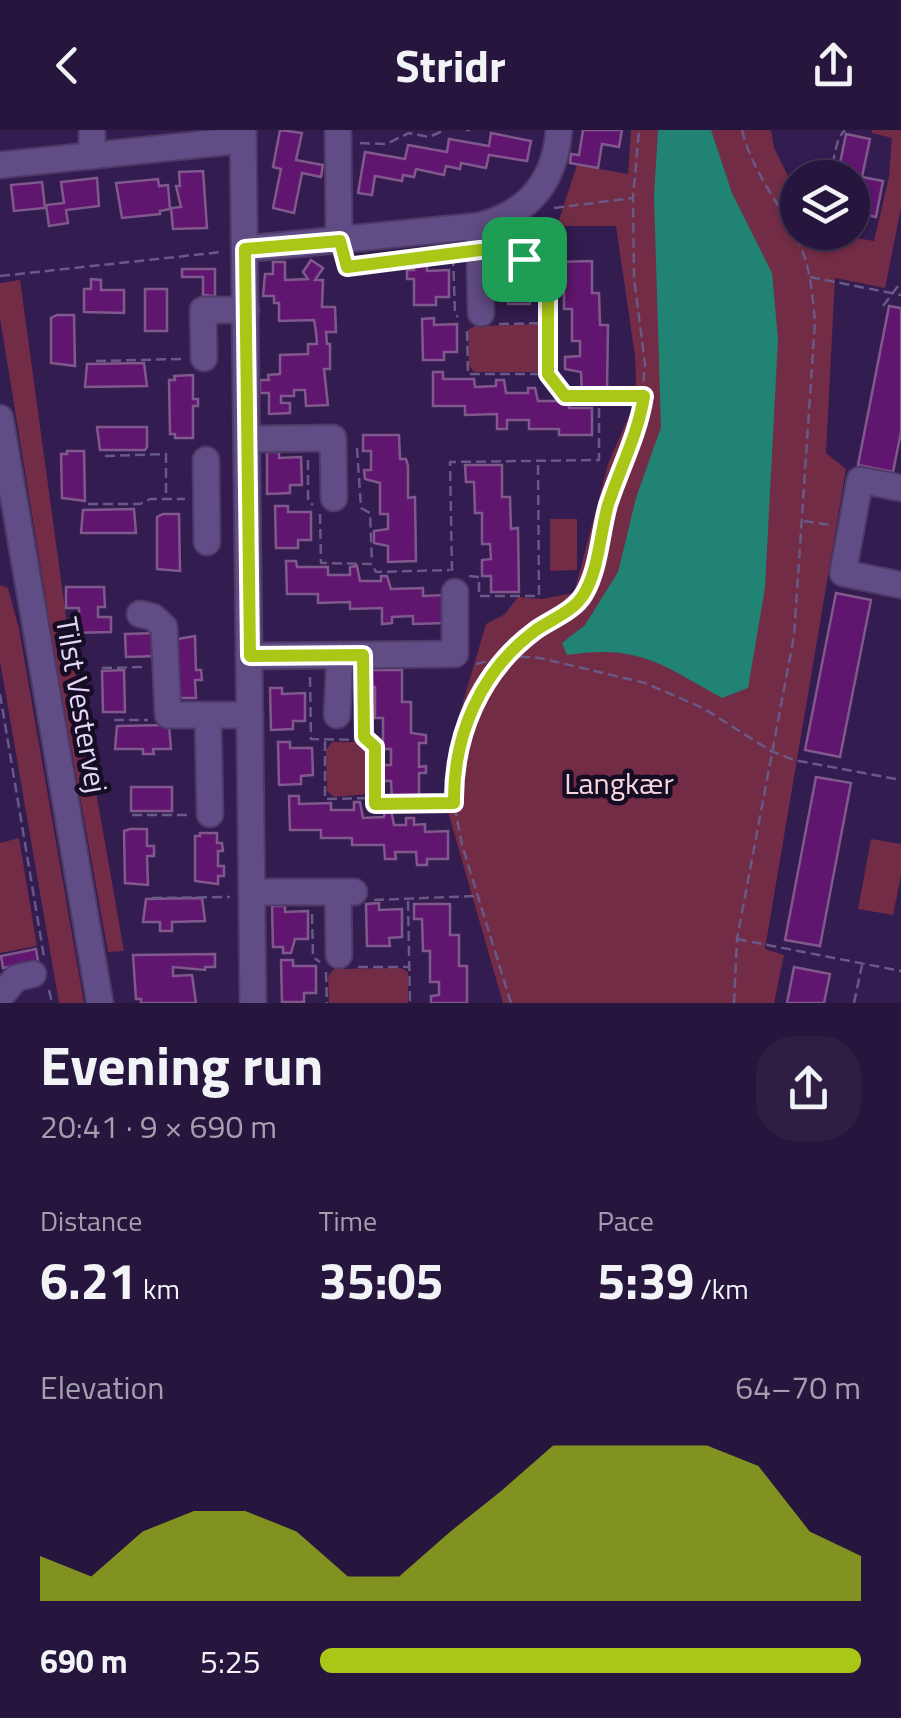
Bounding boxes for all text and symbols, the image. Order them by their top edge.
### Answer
text: Stridr [395,31,506,99]
icon: back [40,38,95,93]
icon: share [806,38,861,93]
map controls [780,160,870,250]
button: layers [780,160,870,250]
pin [482,217,567,302]
icon: arrive [497,232,552,287]
street label: Tilst Vestervej [44,613,120,797]
park label: Langkær [564,760,674,806]
text: Evening run [40,1023,323,1106]
button: share [756,1036,861,1141]
text: 20:41 · 9 × 690 m [40,1102,277,1150]
text: Distance [40,1199,142,1242]
text: Time [319,1199,377,1242]
text: Pace [597,1199,654,1242]
text: 6.21 [40,1242,137,1318]
text: 35:05 [319,1242,443,1318]
text: 5:39 [597,1242,694,1318]
text: km [137,1267,180,1310]
text: /km [694,1267,749,1310]
text: Elevation [40,1363,164,1411]
text: 64–70 m [735,1363,861,1411]
text: 690 m [40,1637,128,1685]
text: 5:25 [200,1637,261,1685]

